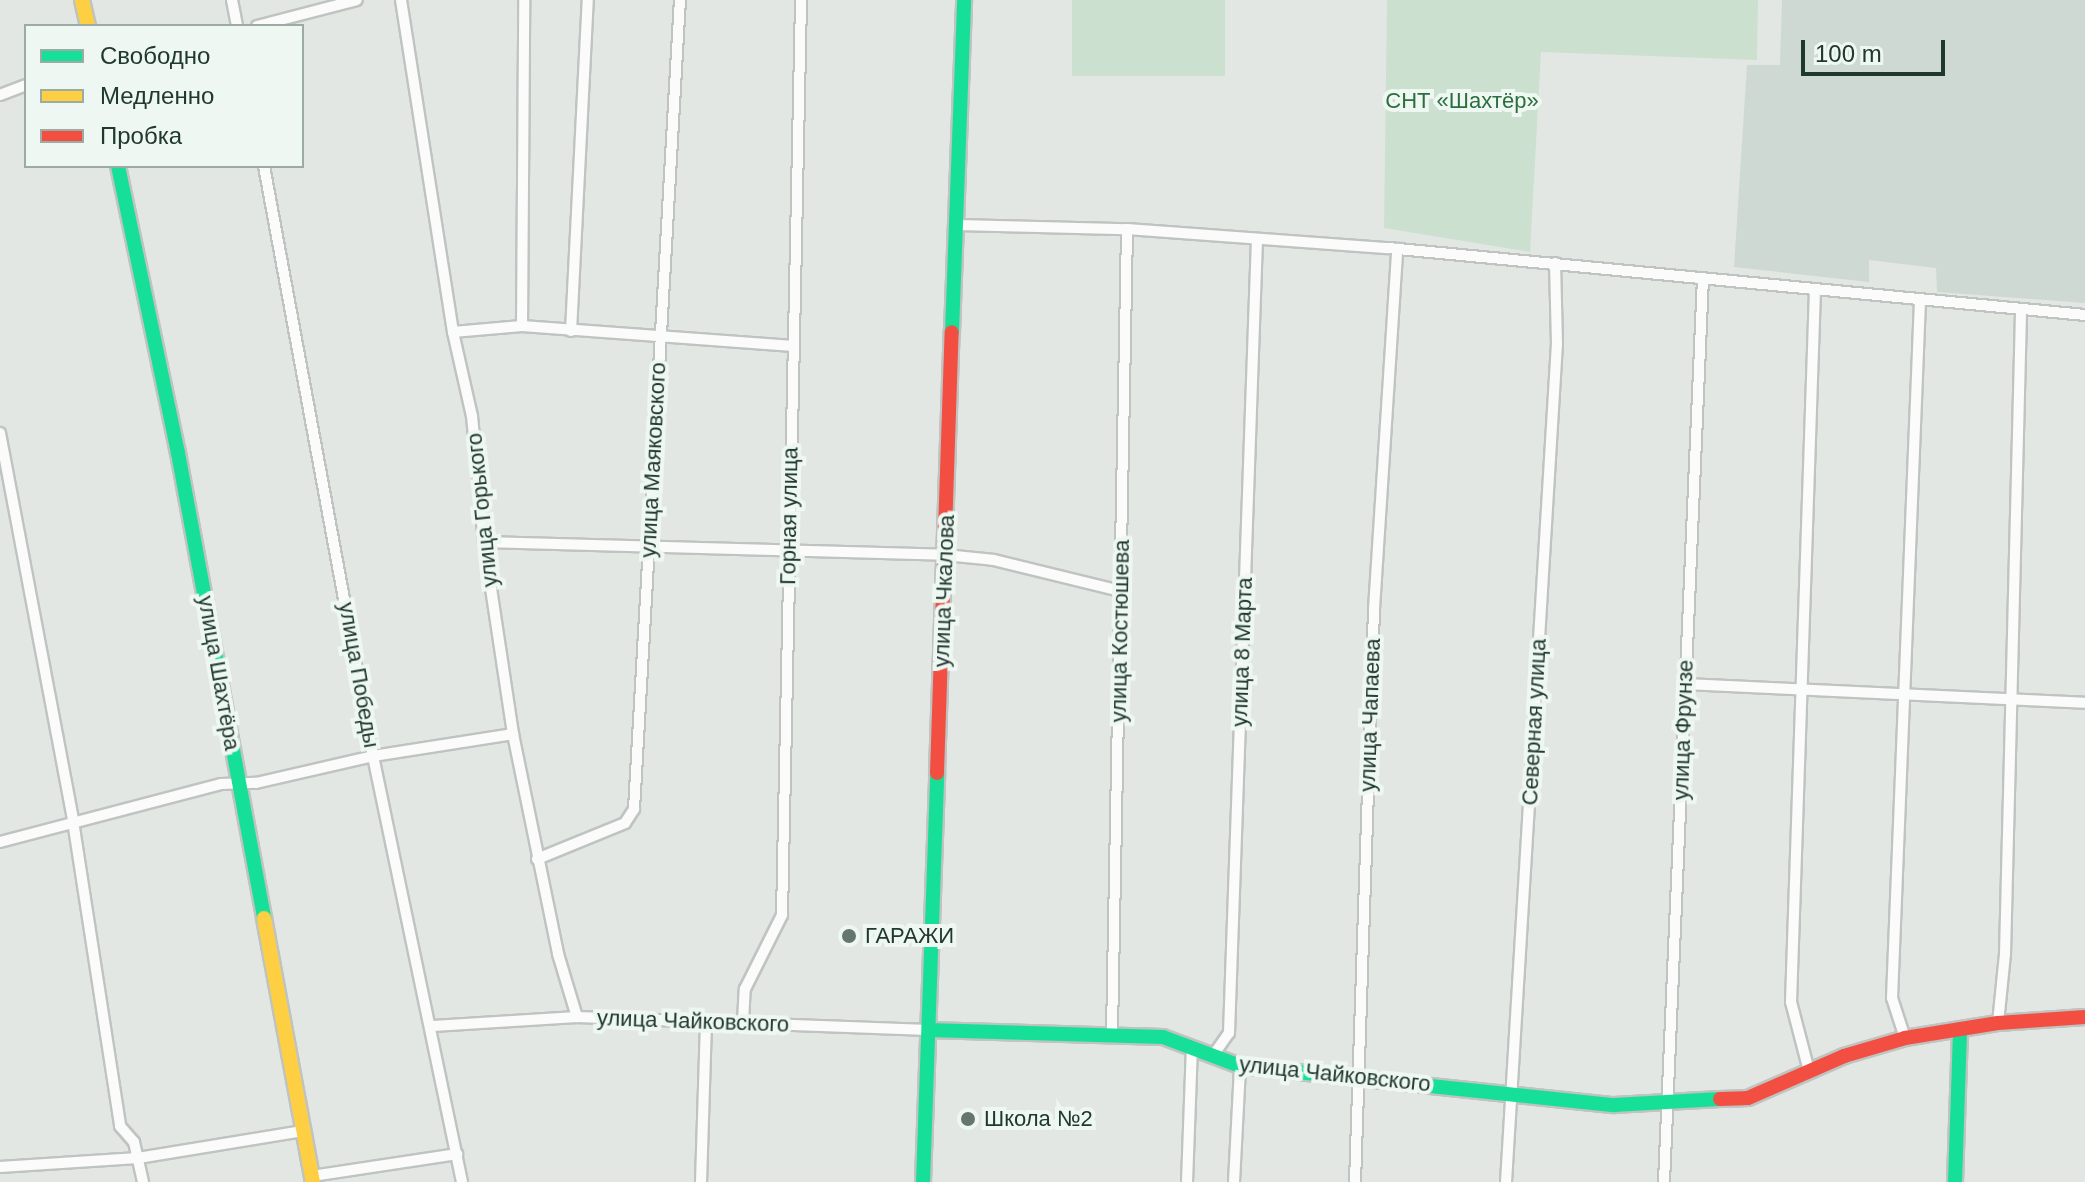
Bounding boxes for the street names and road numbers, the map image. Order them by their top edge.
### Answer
street label: улица Маяковского [635,362,671,558]
street label: улица Горького [461,432,503,588]
street label: Горная улица [775,447,803,585]
street label: улица Чкалова [928,514,960,668]
street label: улица Костюшева [1105,539,1135,723]
street label: улица 8 Марта [1226,577,1258,727]
street label: улица Шахтёра [192,594,246,752]
street label: улица Победы [333,600,385,750]
street label: улица Чапаева [1354,638,1386,792]
street label: Северная улица [1516,638,1552,806]
street label: улица Фрунзе [1667,659,1699,801]
street label: улица Чайковского [596,1004,790,1038]
street label: улица Чайковского [1238,1051,1432,1097]

